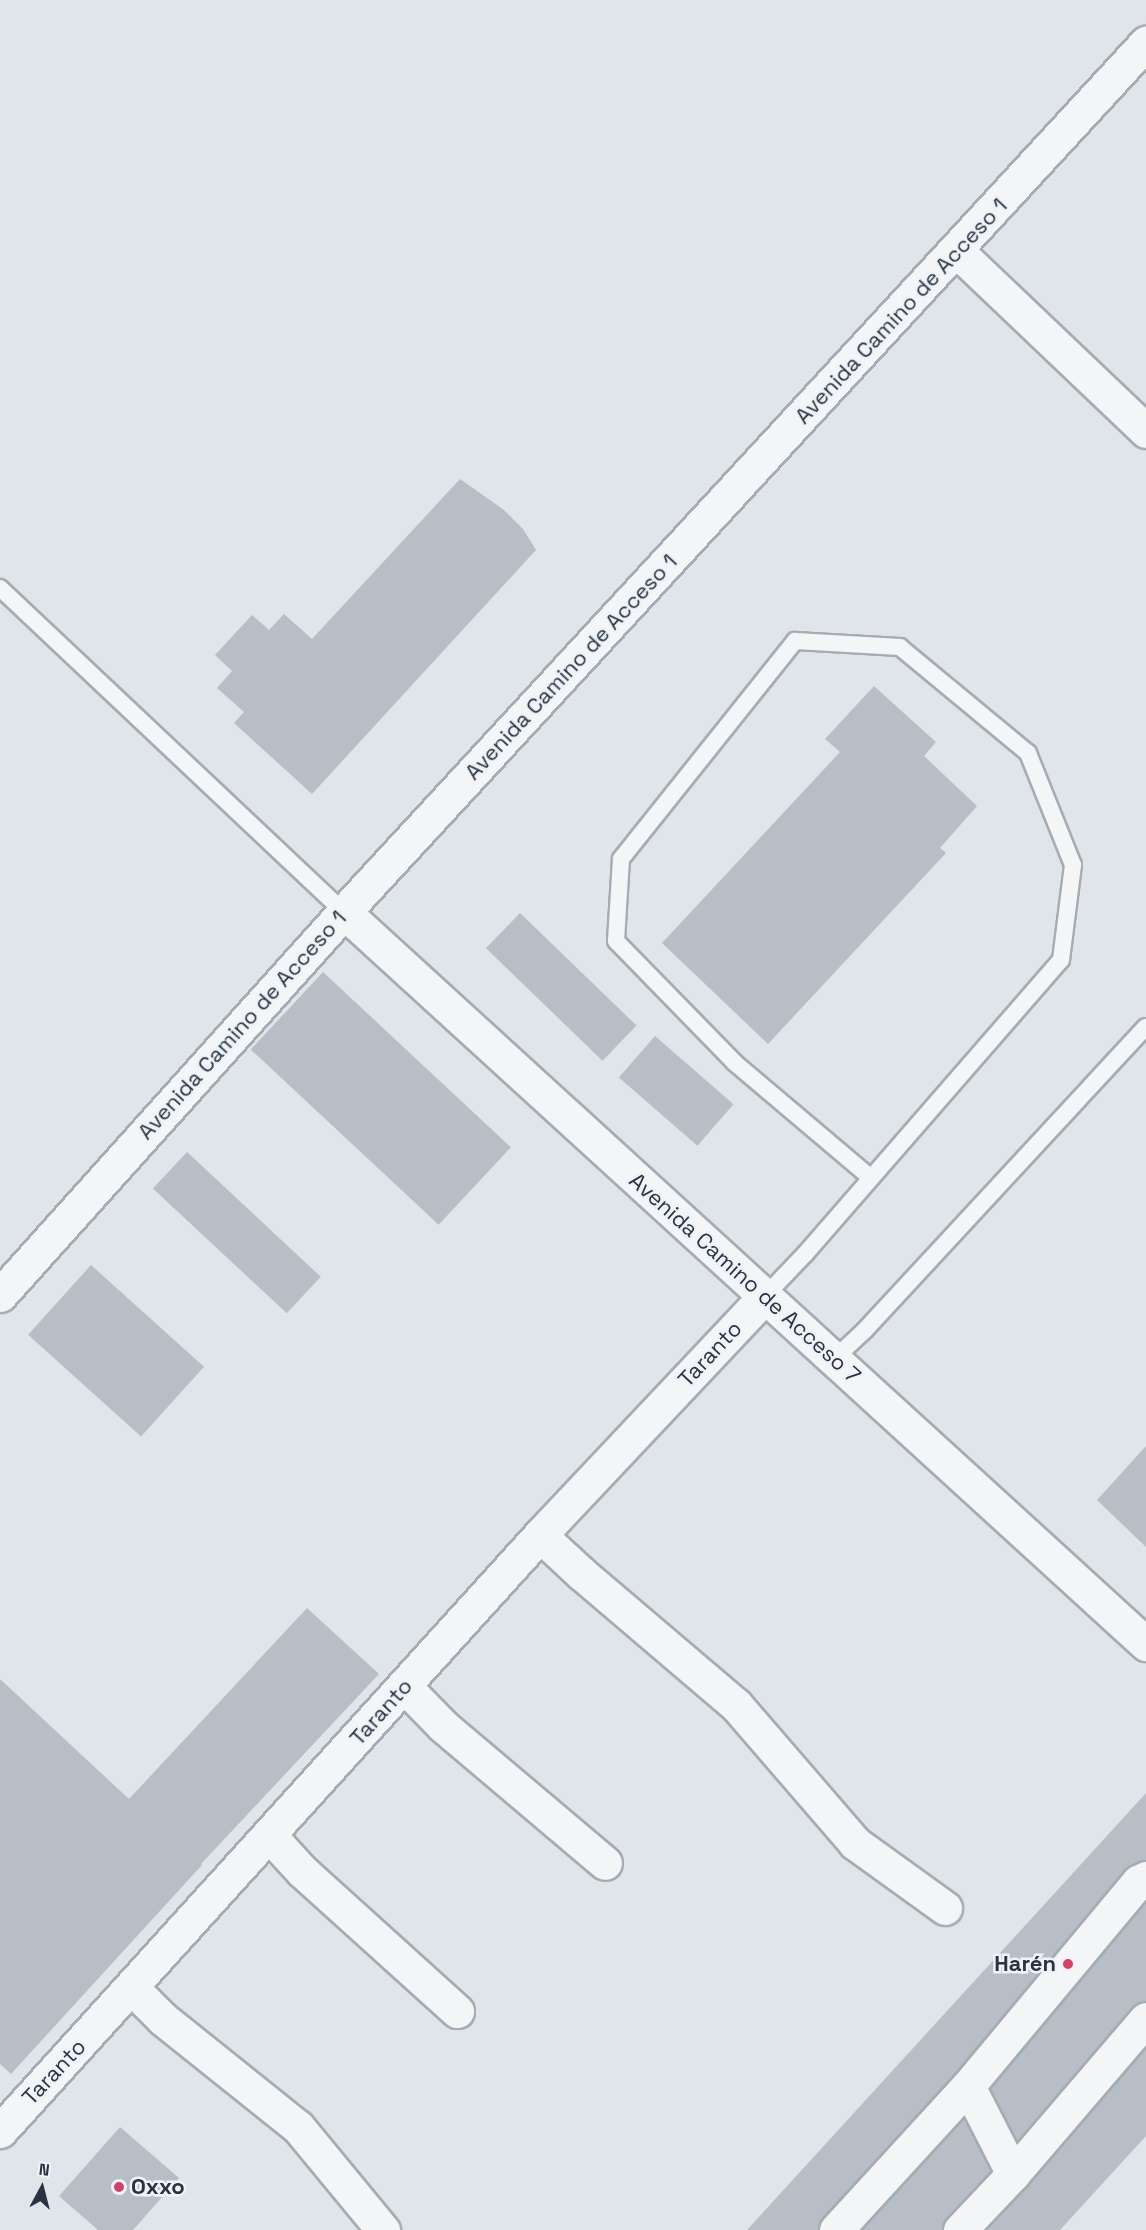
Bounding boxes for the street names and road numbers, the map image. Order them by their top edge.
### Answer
street label: Avenida Camino de Acceso 1 [789,193,1013,429]
street label: Avenida Camino de Acceso 1 [459,549,683,785]
street label: Avenida Camino de Acceso 1 [132,905,352,1145]
street label: Avenida Camino de Acceso 7 [624,1167,866,1389]
street label: Taranto [673,1315,747,1393]
street label: Taranto [344,1673,418,1751]
street label: Taranto [17,2033,91,2111]

